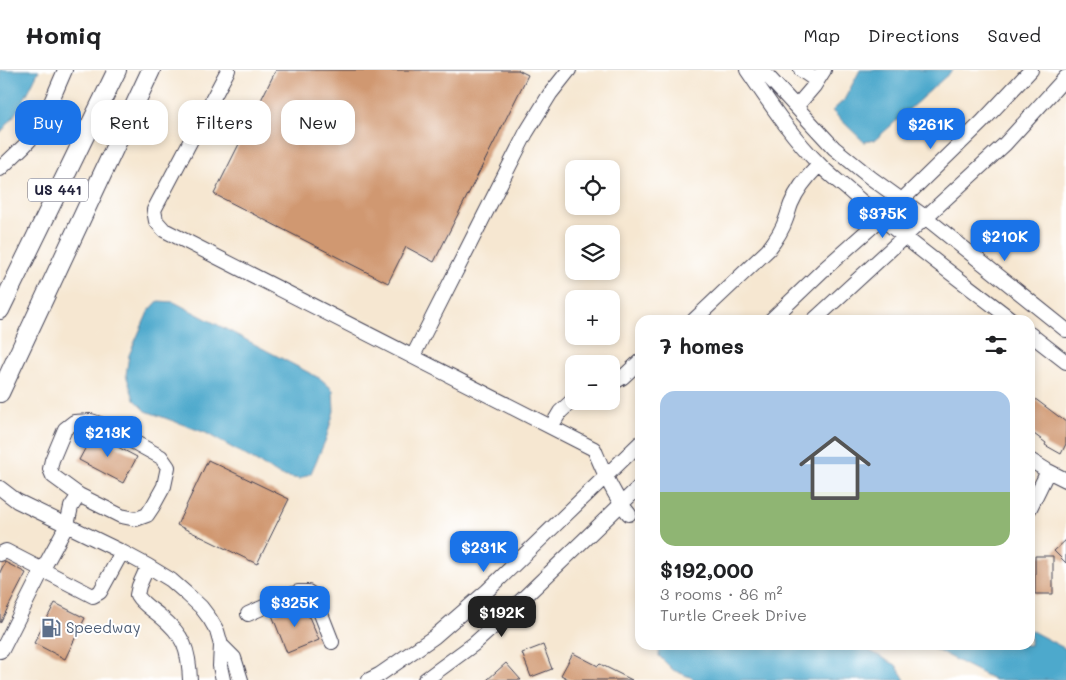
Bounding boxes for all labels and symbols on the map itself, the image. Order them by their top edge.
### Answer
pin: $261K [896,108,966,150]
road number: US 441 [28,178,88,202]
pin: $375K [848,196,918,239]
pin: $210K [970,220,1040,262]
pin: $213K [73,416,143,458]
pin: $231K [449,530,519,573]
pin: $325K [260,586,330,628]
pin: $192K [467,596,537,638]
fuel station icon: Speedway [40,617,62,639]
place label: Speedway [66,617,141,637]

